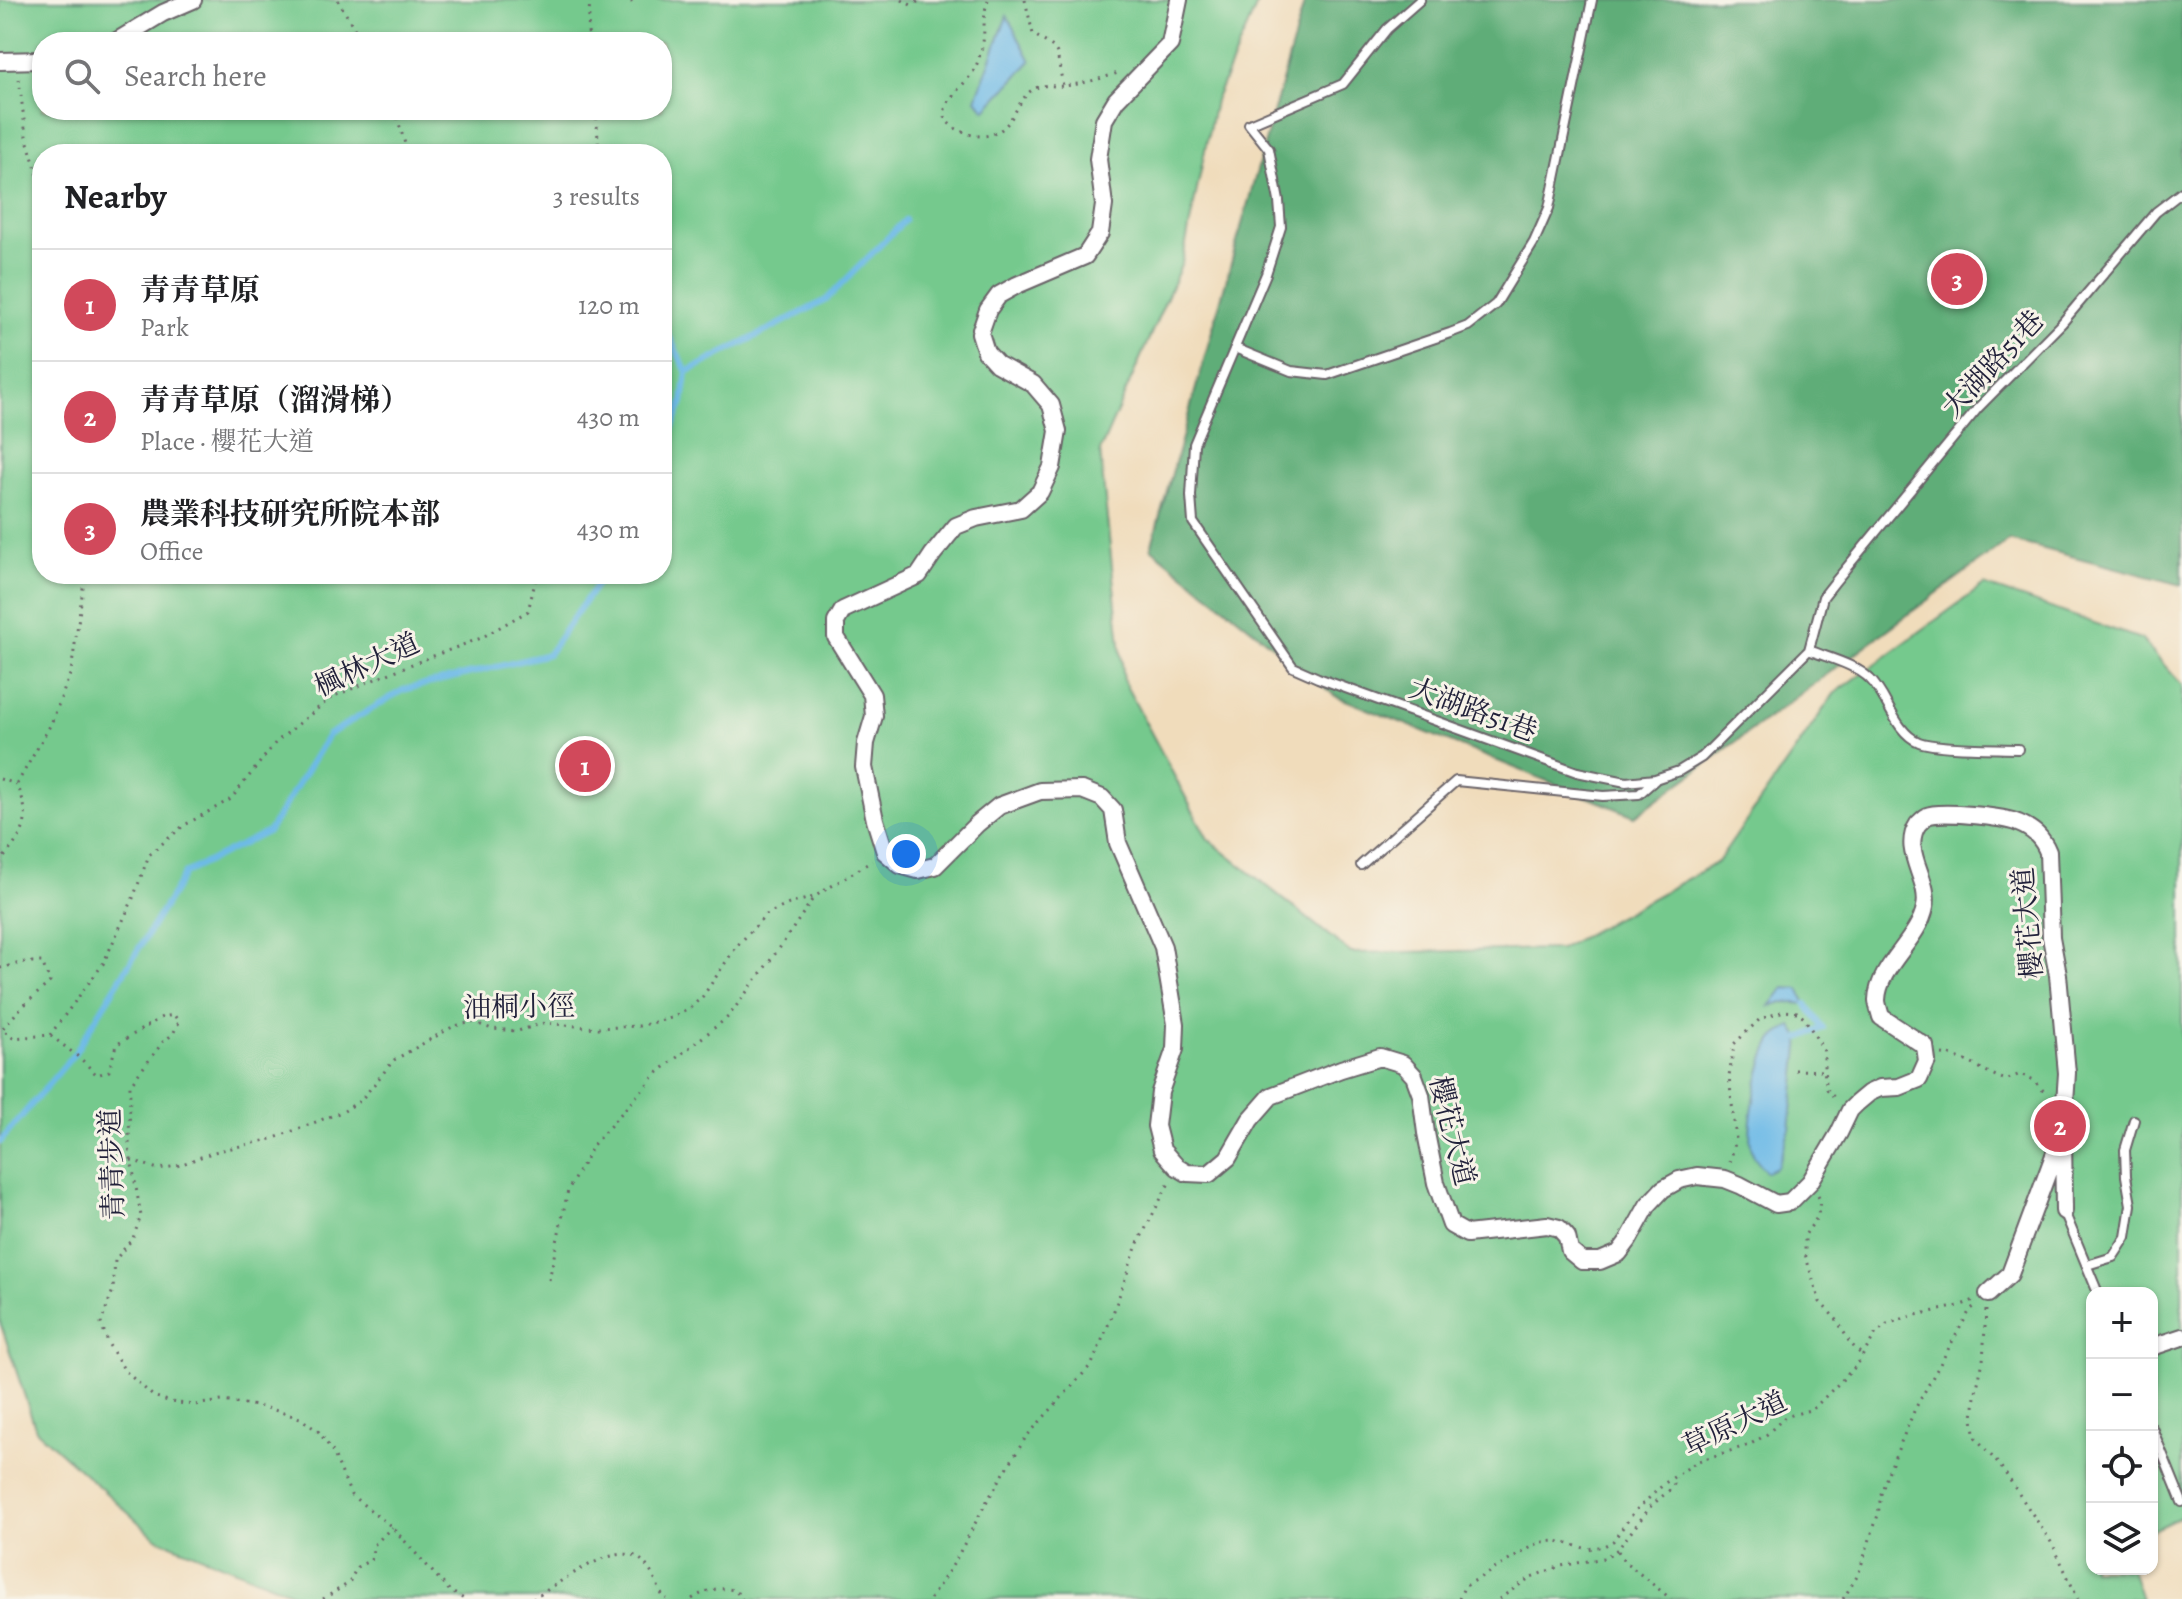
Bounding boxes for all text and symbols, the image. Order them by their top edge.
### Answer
search box [32,32,672,120]
icon: search [60,54,104,98]
text: Search here [124,56,267,96]
text: Nearby [64,173,167,220]
text: 3 results [553,179,640,214]
pin: 3 [1931,249,1983,309]
text: 青青草原 [140,270,260,310]
text: 1 [85,288,95,323]
text: 120 m [578,288,640,323]
street label: 大湖路51巷 [1934,302,2052,426]
text: Park [140,310,189,345]
text: 青青草原（溜滑梯） [140,380,410,420]
text: 2 [84,400,96,435]
text: 430 m [577,400,640,435]
text: Place · 櫻花大道 [140,424,315,459]
text: 農業科技研究所院本部 [140,494,440,534]
text: 3 [84,512,96,547]
text: 430 m [577,512,640,547]
text: Office [140,534,203,569]
street label: 楓林大道 [308,624,426,706]
street label: 大湖路51巷 [1404,669,1542,751]
pin: 1 [559,736,611,796]
your location [886,834,926,874]
street label: 櫻花大道 [2004,866,2052,980]
street label: 油桐小徑 [463,987,575,1027]
street label: 櫻花大道 [1420,1072,1484,1190]
pin: 2 [2034,1096,2086,1156]
street label: 青青步道 [91,1107,133,1221]
map controls [2086,1287,2158,1575]
button: + [2086,1287,2158,1359]
button: − [2086,1359,2158,1431]
street label: 草原大道 [1676,1382,1794,1466]
button: locate [2086,1431,2158,1503]
button: layers [2086,1503,2158,1575]

